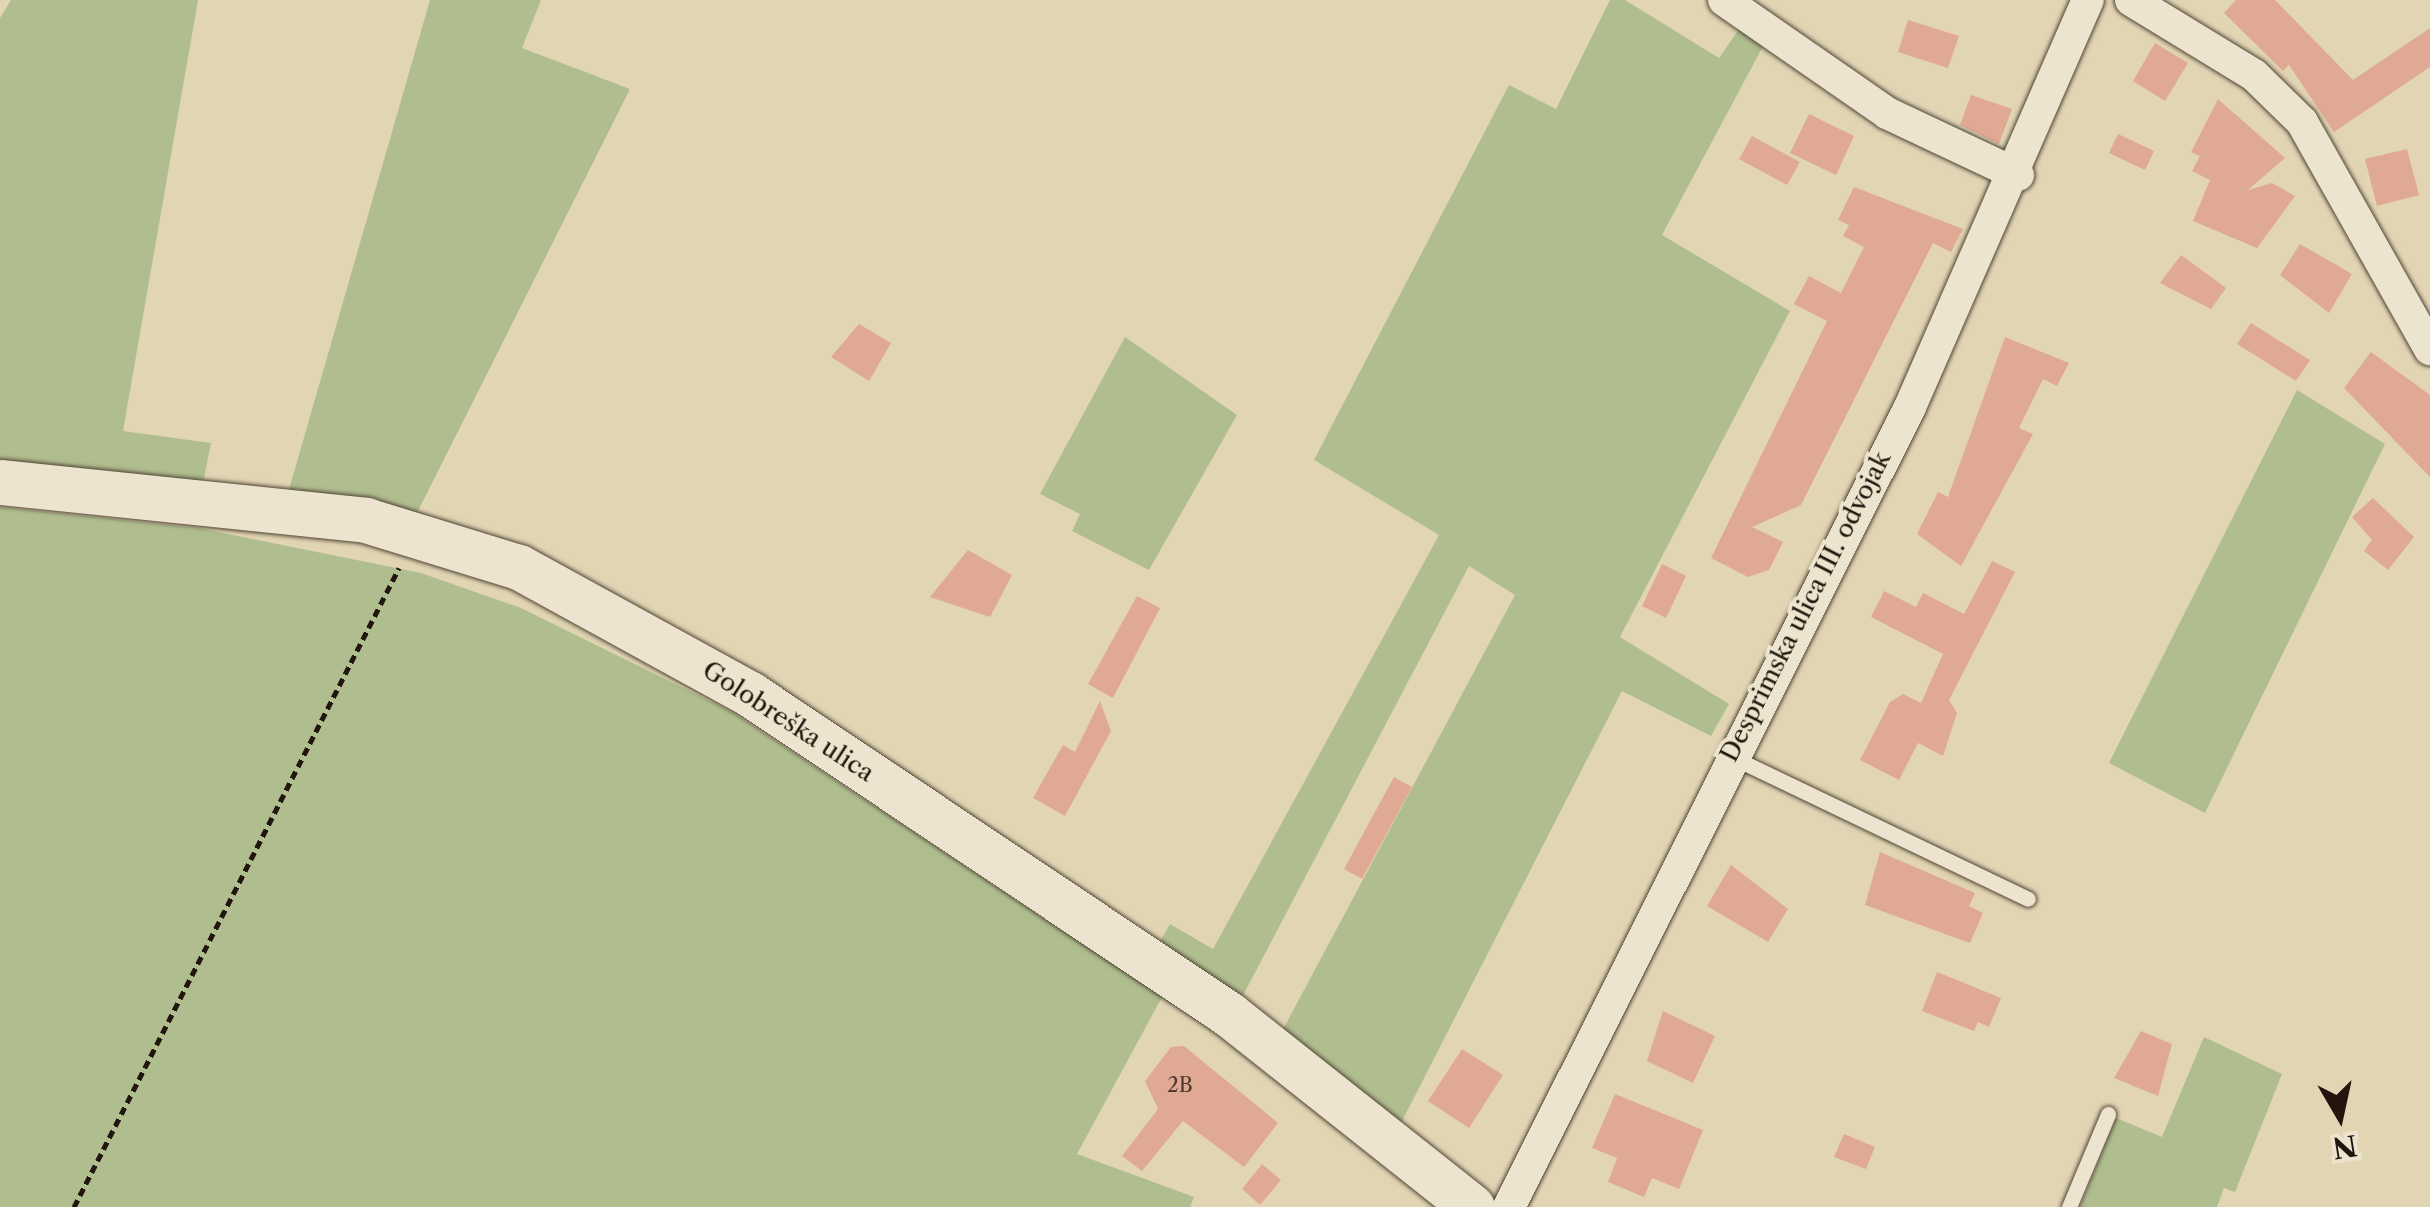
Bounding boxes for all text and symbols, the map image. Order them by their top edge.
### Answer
street label: Desprimska ulica III. odvojak [1714,447,1898,767]
street label: Golobreška ulica [696,655,880,789]
north arrow [2290,1067,2390,1167]
house number: 2B [1167,1073,1193,1097]
text: N [2330,1128,2359,1165]

